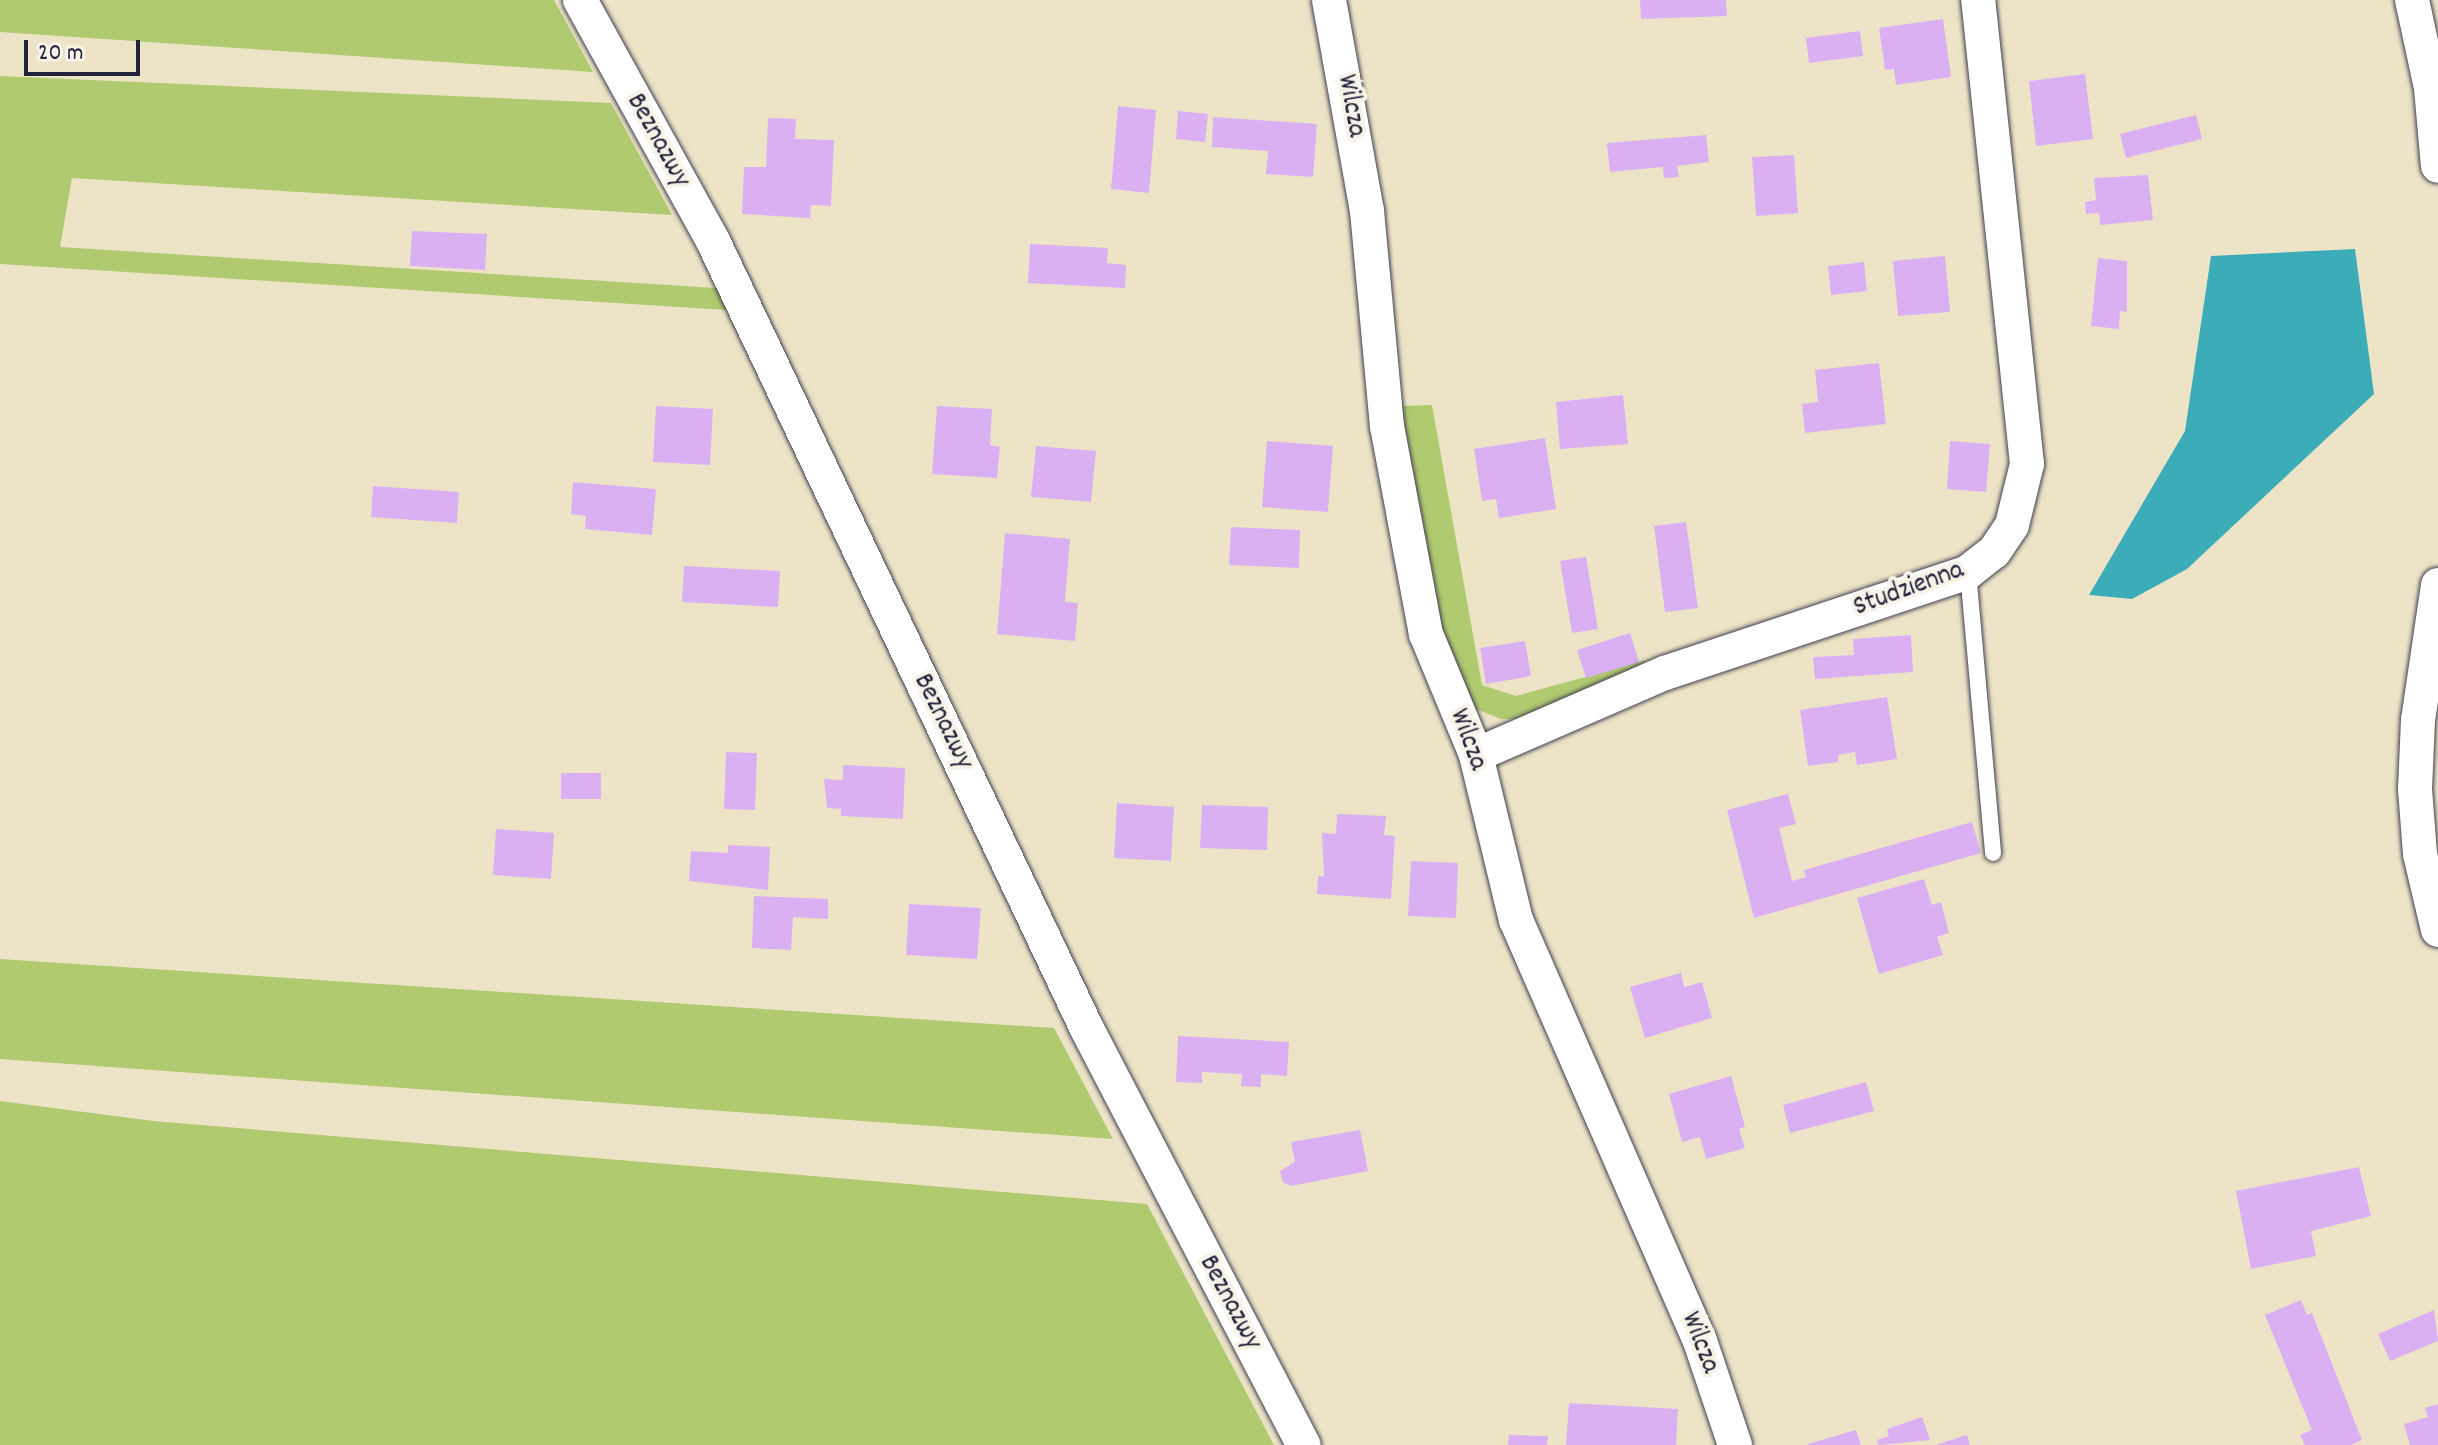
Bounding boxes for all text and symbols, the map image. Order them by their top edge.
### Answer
scale bar [28,24,144,74]
text: 20 m [38,37,84,71]
street label: Wilcza [1328,72,1372,140]
street label: Beznazwy [618,88,696,194]
street label: Studzienna [1849,555,1969,625]
street label: Beznazwy [904,669,980,775]
street label: Wilcza [1440,705,1494,775]
street label: Beznazwy [1190,1250,1268,1356]
street label: Wilcza [1672,1308,1726,1378]

